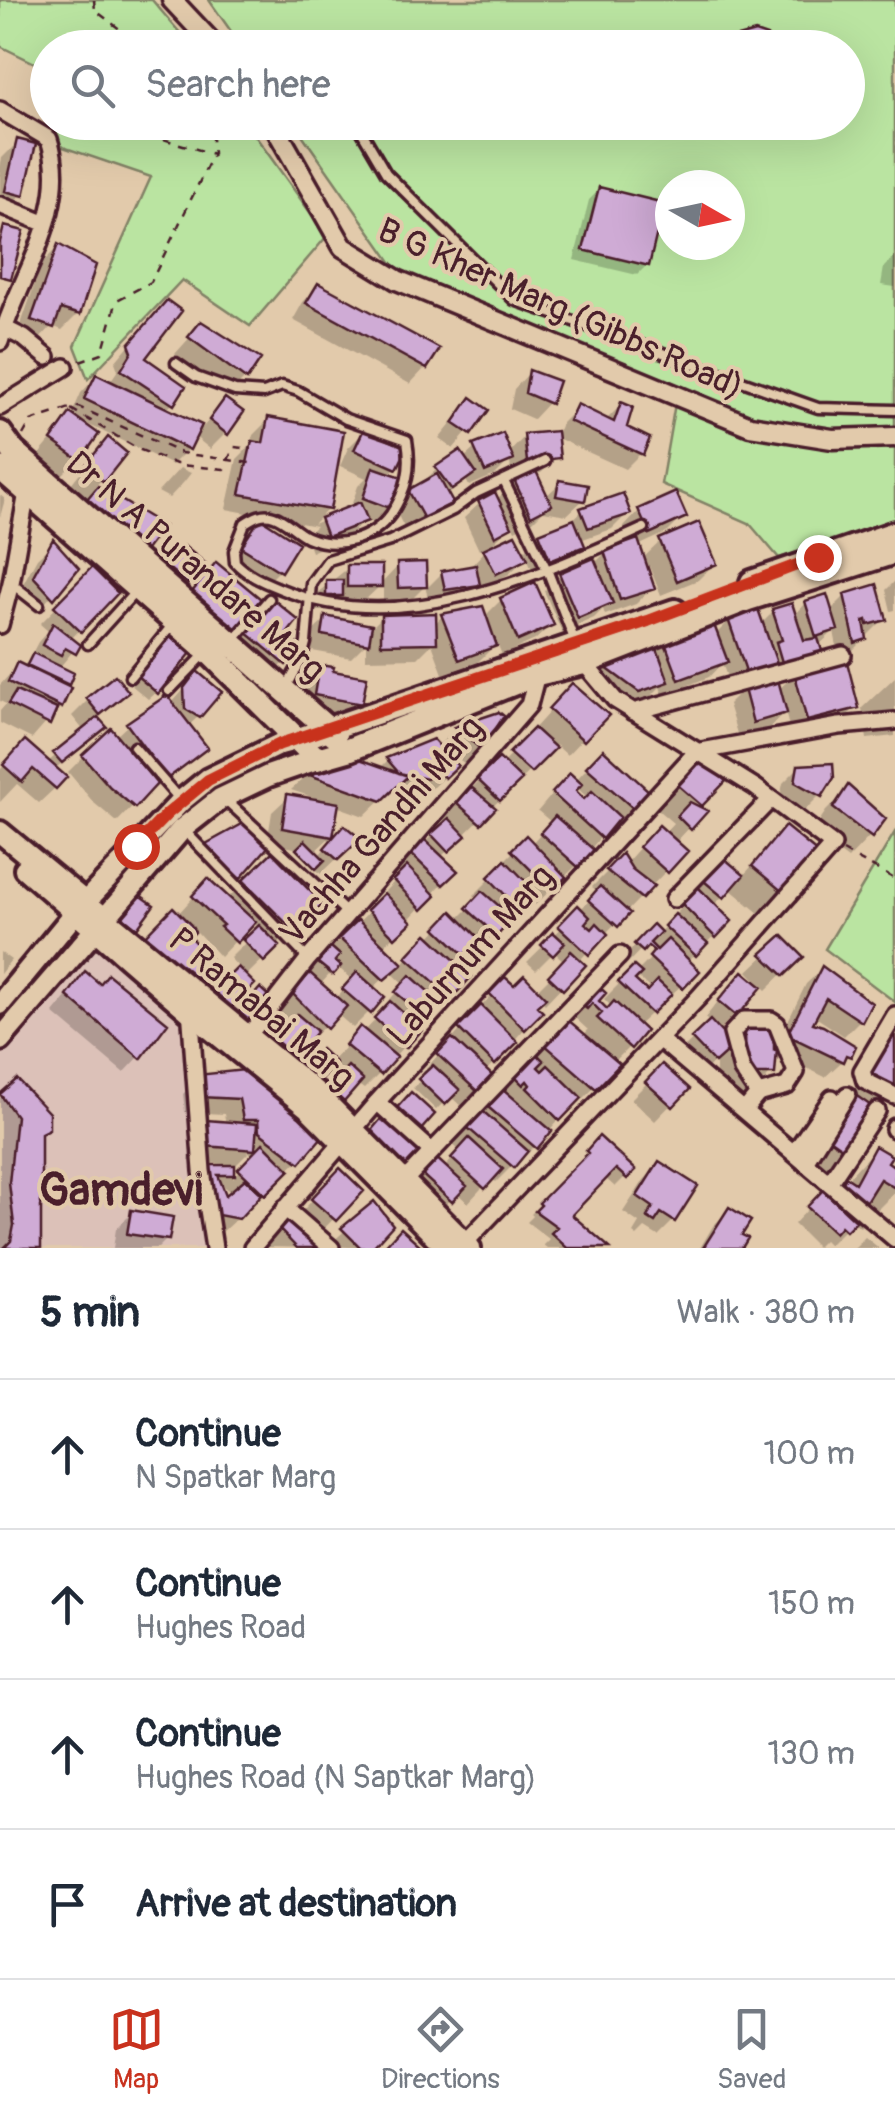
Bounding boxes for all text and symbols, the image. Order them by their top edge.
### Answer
search box [30,30,865,140]
icon: search [65,58,120,113]
text: Search here [145,61,331,109]
north arrow [655,170,745,260]
street label: B G Kher Marg (Gibbs Road) [371,208,750,409]
street label: Dr N A Purandare Marg [56,442,334,692]
route end [796,535,842,581]
street label: Vachha Gandhi Marg [270,707,493,954]
route start [114,824,160,870]
street label: Laburnum Marg [377,856,564,1056]
street label: P Ramabai Marg [159,918,363,1099]
district label: Gamdevi [39,1163,203,1219]
text: 5 min [40,1287,140,1339]
text: Walk · 380 m [676,1293,855,1333]
text: Continue [135,1410,281,1458]
icon: ahead [40,1427,95,1482]
text: 100 m [763,1434,855,1474]
text: N Spatkar Marg [135,1458,336,1498]
text: Continue [135,1560,281,1608]
icon: ahead [40,1577,95,1632]
text: 150 m [768,1584,855,1624]
text: Hughes Road [135,1608,306,1648]
text: Continue [135,1710,281,1758]
icon: ahead [40,1727,95,1782]
text: 130 m [767,1734,855,1774]
text: Hughes Road (N Saptkar Marg) [135,1758,537,1798]
icon: arrive [40,1877,95,1932]
text: Arrive at destination [135,1880,457,1928]
tab: Map [109,2002,164,2097]
tab: Directions [381,2002,500,2097]
tab: Saved [717,2002,786,2097]

